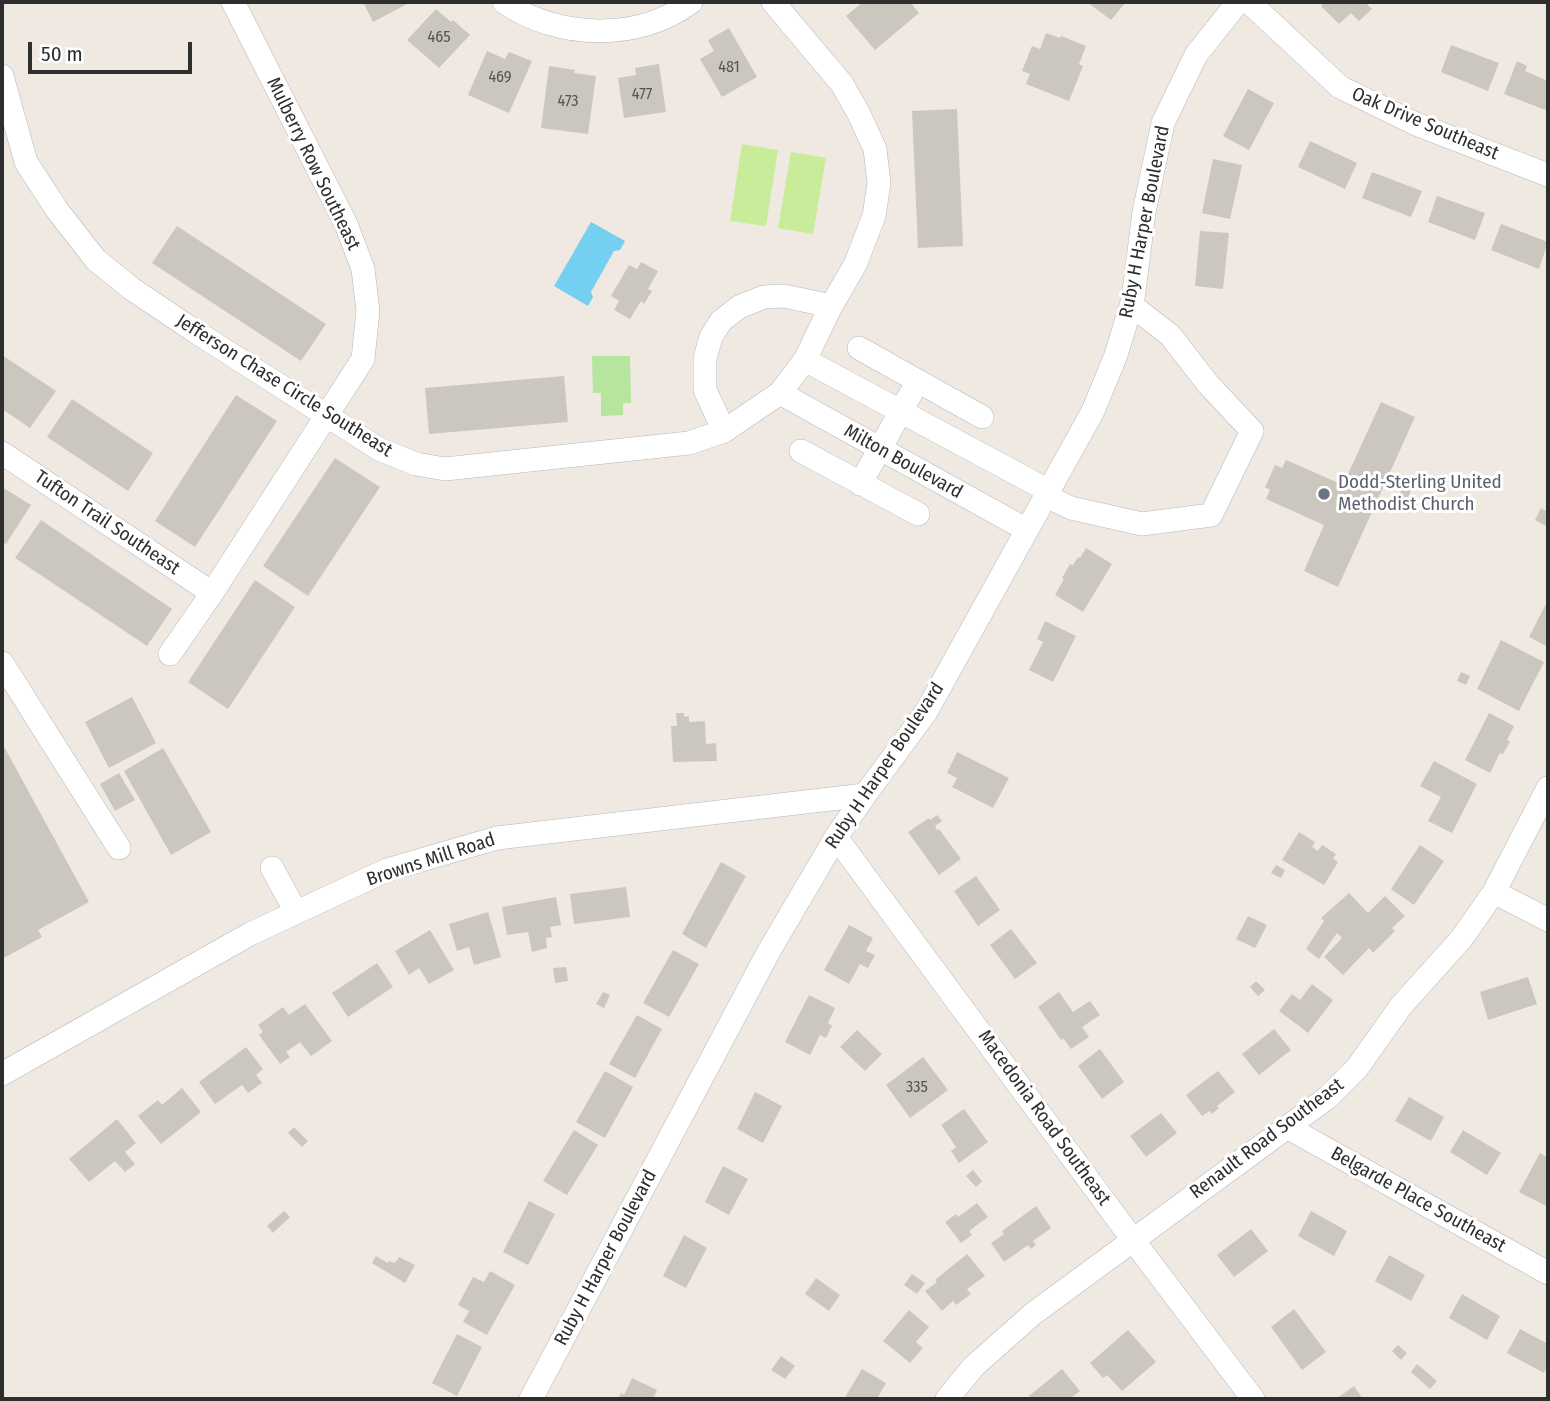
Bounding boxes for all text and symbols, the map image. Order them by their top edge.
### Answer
scale bar [32,28,196,72]
house number: 465 [428,28,450,48]
text: 50 m [41,41,83,67]
house number: 481 [718,58,740,78]
house number: 469 [488,68,512,88]
street label: Mulberry Row Southeast [261,74,365,254]
street label: Oak Drive Southeast [1348,83,1502,165]
house number: 477 [632,85,652,105]
house number: 473 [557,92,579,112]
street label: Ruby H Harper Boulevard [1115,124,1175,320]
street label: Jefferson Chase Circle Southeast [172,310,396,462]
street label: Milton Boulevard [840,420,966,504]
street label: Tufton Trail Southeast [30,466,184,580]
place label: Dodd-Sterling United Methodist Church [1338,472,1502,516]
marker: Dodd-Sterling United Methodist Church [1316,486,1332,502]
street label: Ruby H Harper Boulevard [821,679,949,853]
street label: Browns Mill Road [364,828,498,892]
street label: Macedonia Road Southeast [973,1026,1115,1210]
street label: Renault Road Southeast [1186,1074,1348,1204]
house number: 335 [906,1078,928,1098]
street label: Belgarde Place Southeast [1326,1142,1510,1258]
street label: Ruby H Harper Boulevard [550,1166,662,1350]

